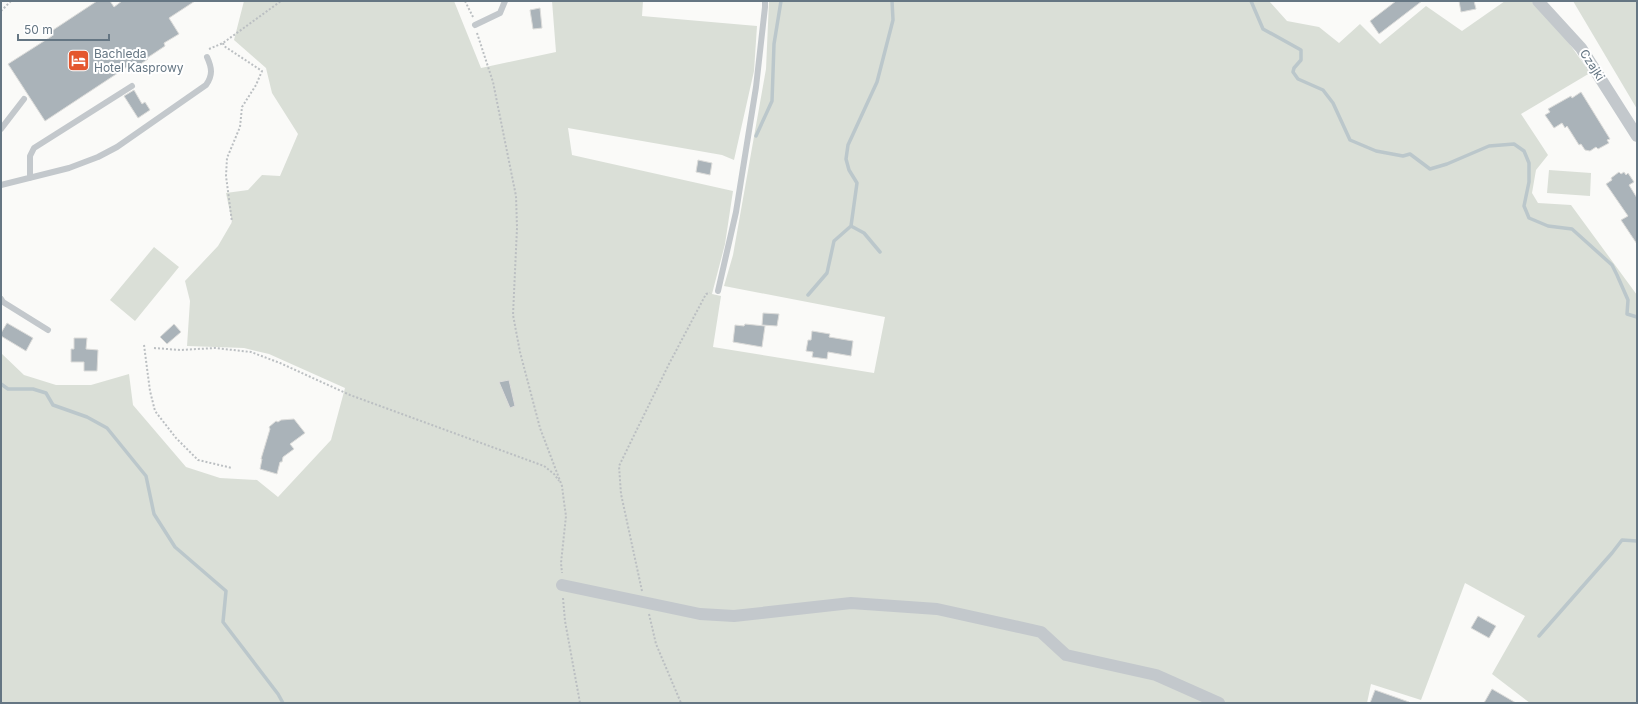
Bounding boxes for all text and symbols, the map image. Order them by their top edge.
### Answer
scale bar [18,16,109,42]
text: 50 m [24,22,53,37]
place label: Bachleda Hotel Kasprowy [94,46,184,75]
street label: Czajki [1577,46,1608,83]
hotel icon: Bachleda Hotel Kasprowy [65,48,91,74]

